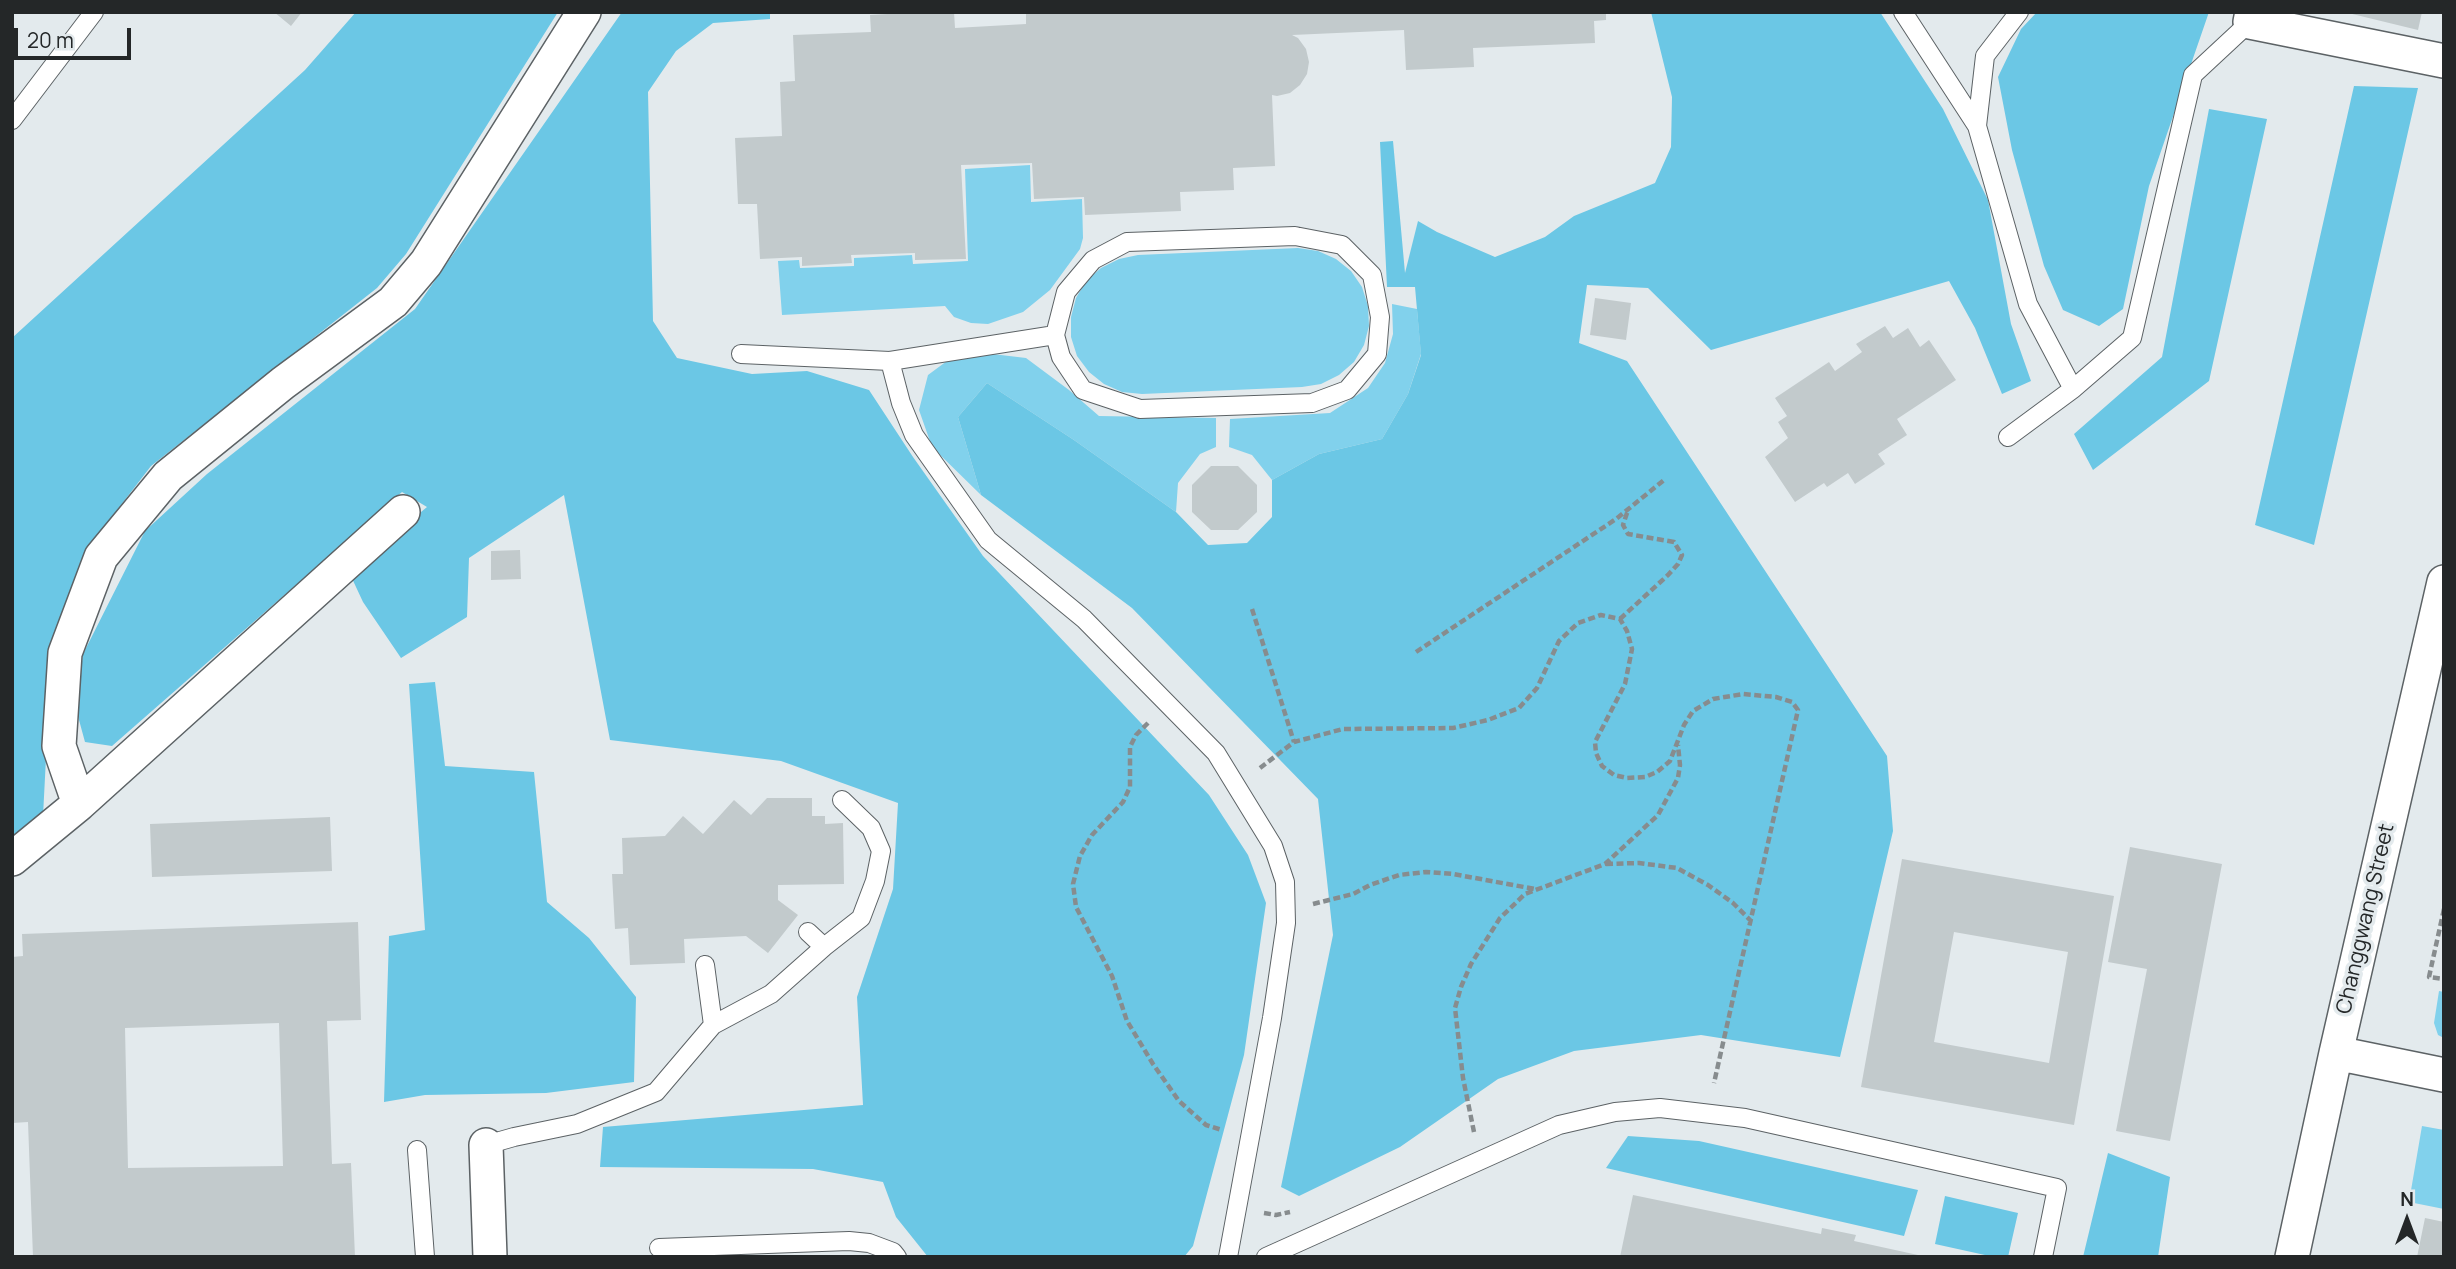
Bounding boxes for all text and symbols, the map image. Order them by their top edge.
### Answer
scale bar [18,14,135,58]
text: 20 m [27,26,74,54]
street label: Changgwang Street [2332,821,2400,1017]
north arrow [2372,1185,2442,1255]
text: N [2400,1186,2414,1212]

